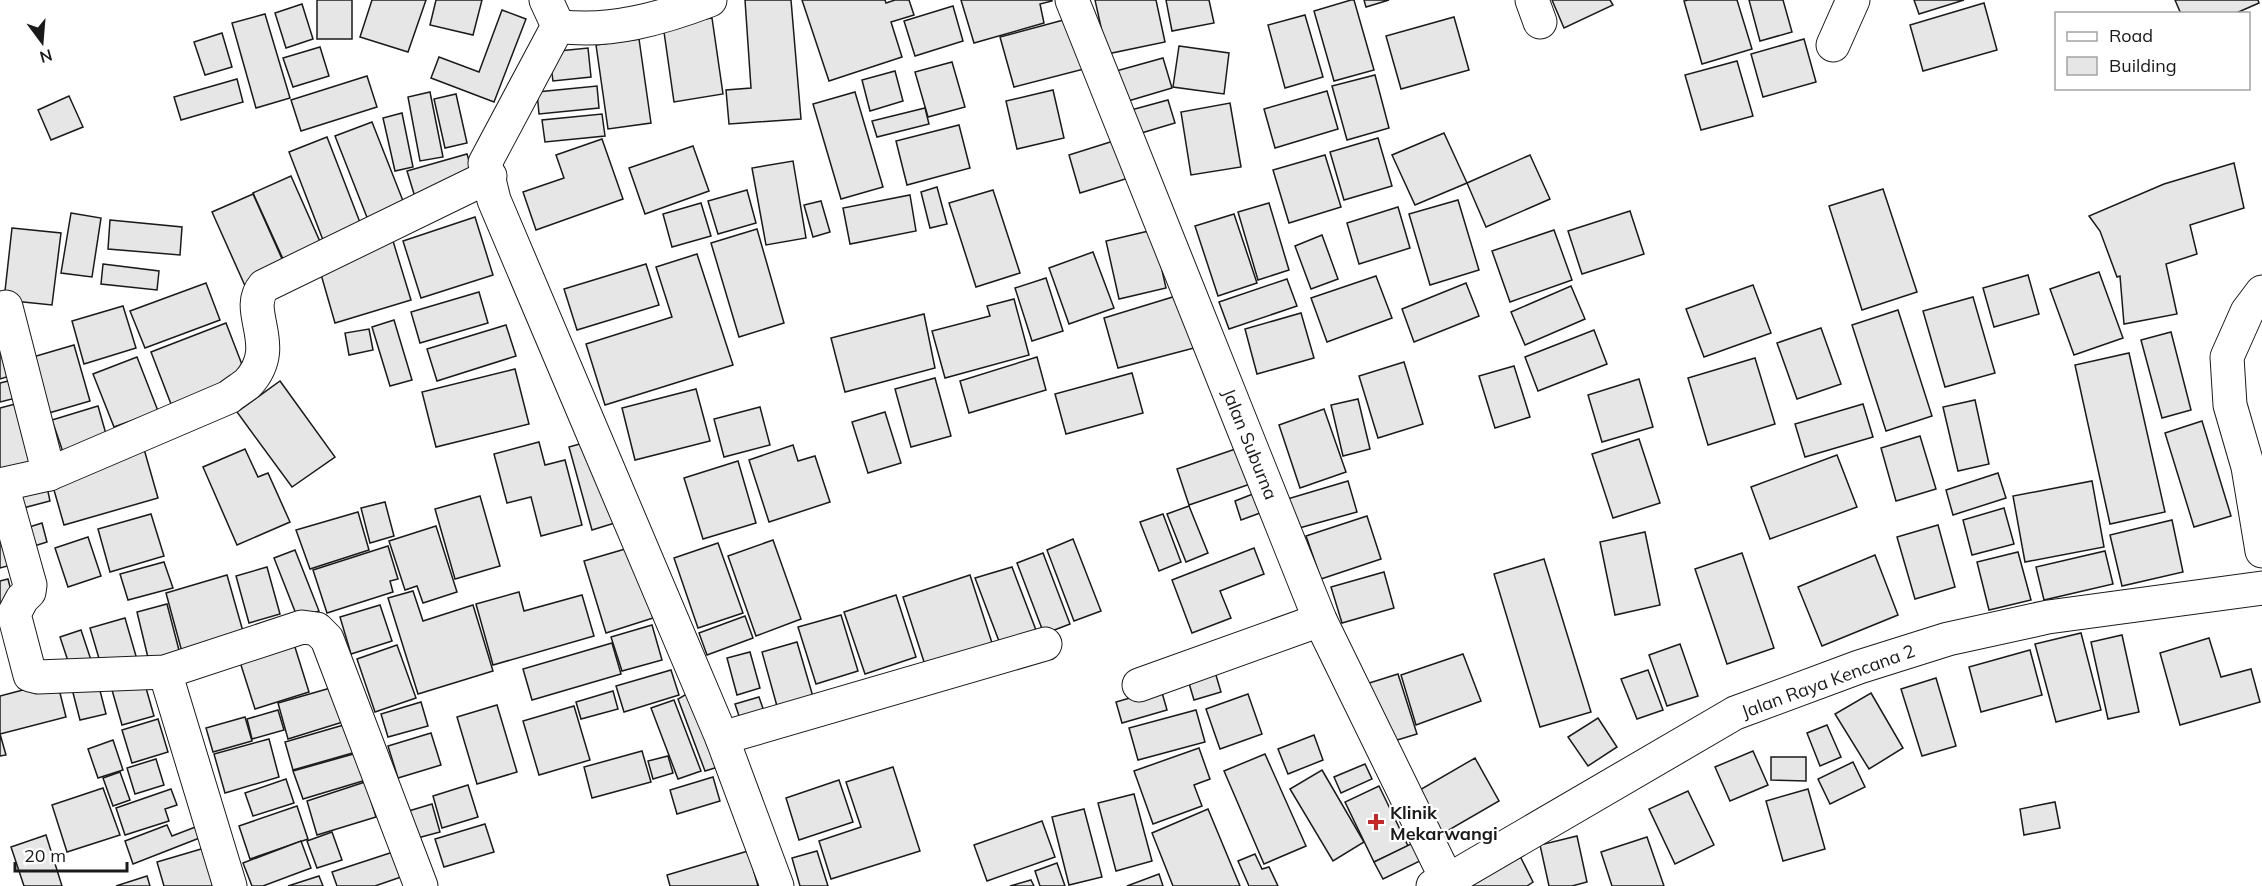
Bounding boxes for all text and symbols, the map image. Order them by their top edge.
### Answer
north arrow [12,12,72,72]
legend [2055,12,2250,90]
text: Road [2109,24,2153,47]
text: N [38,45,55,68]
text: Building [2109,54,2177,77]
street label: Jalan Suburna [1217,385,1283,503]
street label: Jalan Raya Kencana 2 [1738,639,1918,723]
place label: Klinik Mekarwangi [1390,801,1498,845]
marker: Klinik Mekarwangi [1367,813,1385,831]
scale bar [15,835,128,873]
text: 20 m [24,844,66,867]

